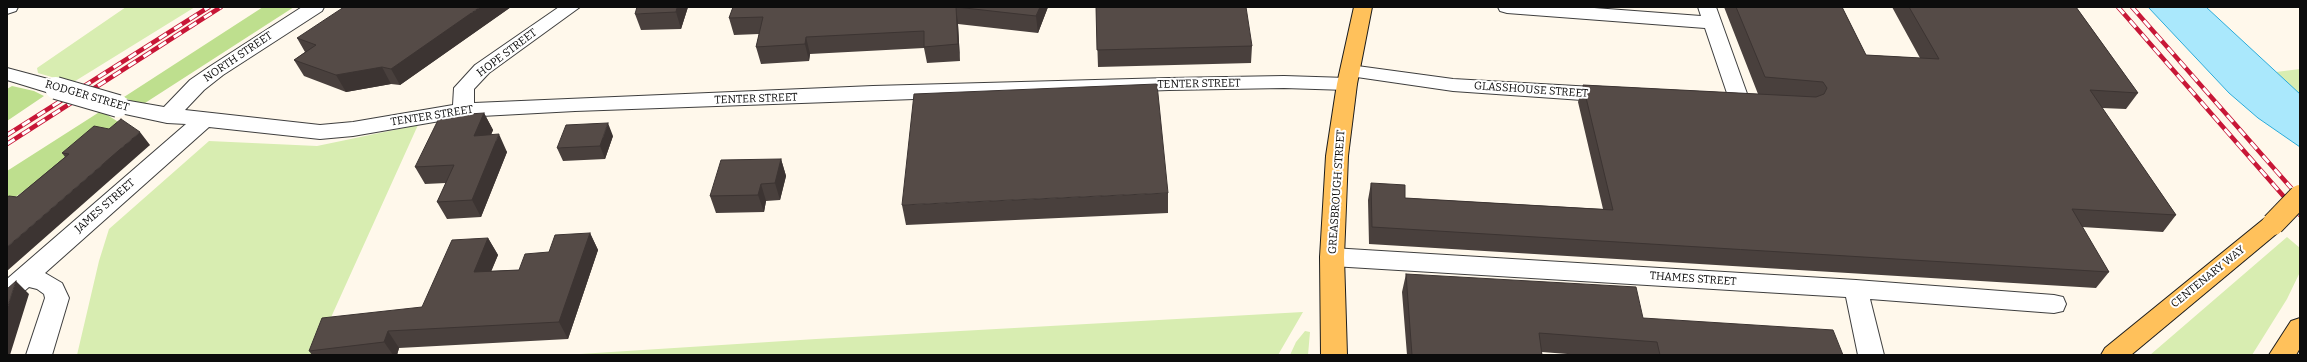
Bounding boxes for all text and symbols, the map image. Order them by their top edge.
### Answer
street label: HOPE STREET [474,26,540,80]
street label: NORTH STREET [201,29,275,85]
street label: TENTER STREET [1157,77,1241,91]
street label: RODGER STREET [43,78,131,114]
street label: GLASSHOUSE STREET [1473,79,1589,101]
street label: TENTER STREET [714,91,798,107]
street label: TENTER STREET [390,103,474,129]
street label: GREASBROUGH STREET [1326,129,1348,255]
street label: JAMES STREET [72,176,138,236]
street label: CENTENARY WAY [2168,243,2248,311]
street label: THAMES STREET [1649,269,1737,289]

